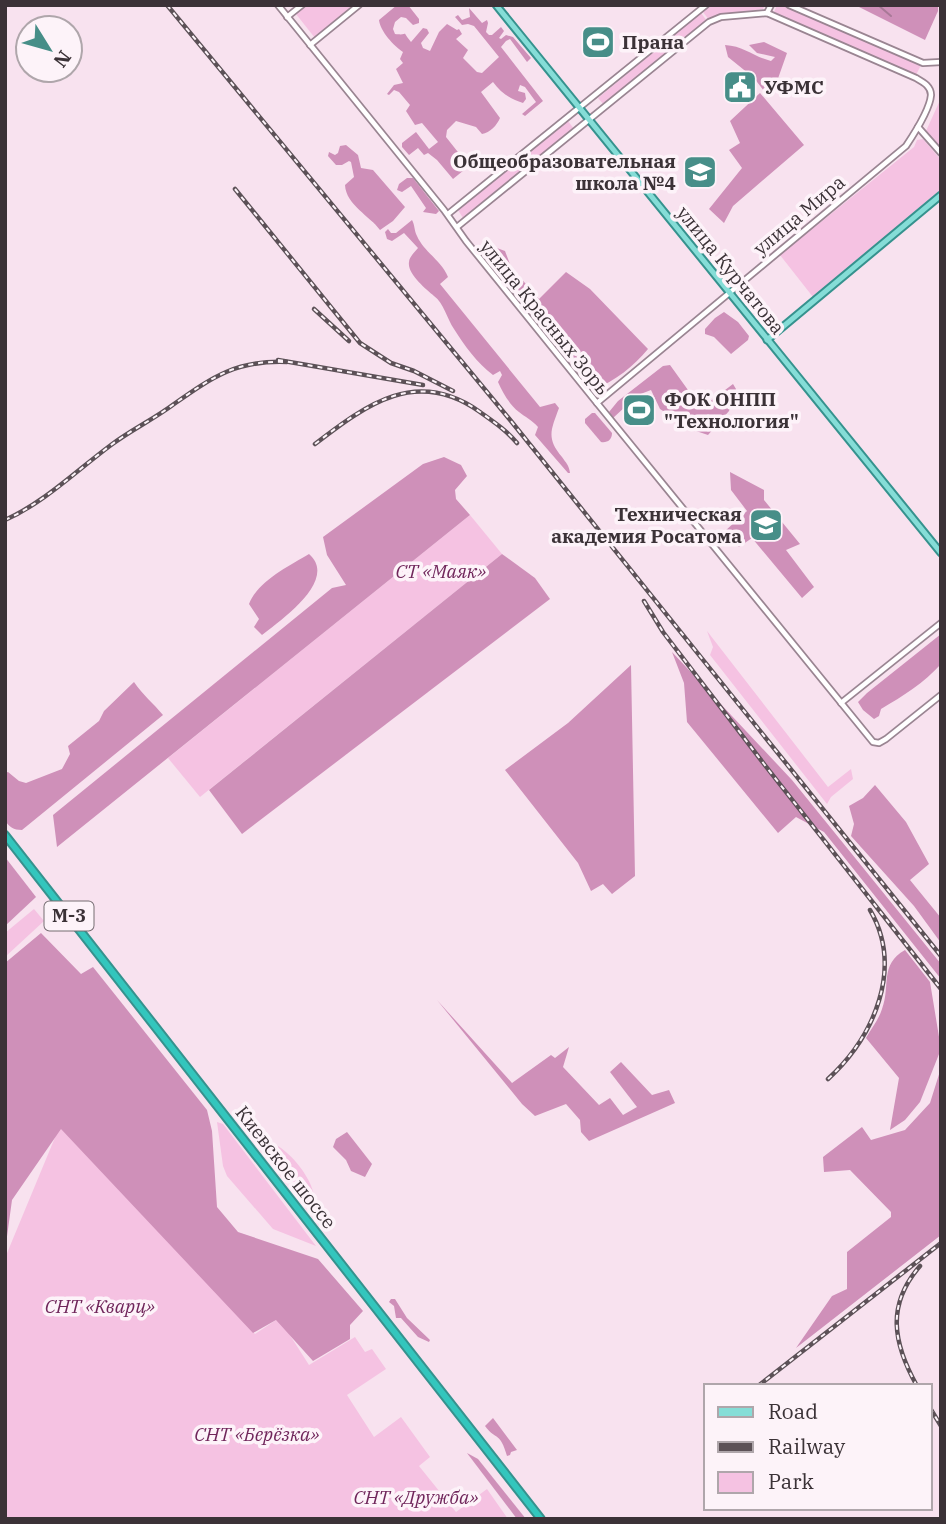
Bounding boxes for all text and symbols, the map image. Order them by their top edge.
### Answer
north arrow [14,14,84,84]
sports icon: Прана [579,23,617,61]
place label: Прана [622,30,684,54]
text: N [48,46,77,72]
public building icon: УФМС [721,68,759,106]
place label: УФМС [764,75,824,99]
place label: Общеобразовательная школа №4 [453,149,676,195]
school or university icon: Общеобразовательная школа №4 [681,153,719,191]
street label: улица Мира [748,170,850,260]
street label: улица Курчатова [672,201,790,339]
street label: улица Красных Зорь [475,235,615,399]
place label: ФОК ОНПП "Технология" [664,387,799,433]
sports icon: ФОК ОНПП "Технология" [620,391,658,429]
place label: Техническая академия Росатома [551,502,742,548]
school or university icon: Техническая академия Росатома [747,506,785,544]
park label: СТ «Маяк» [396,559,486,583]
road number: М-3 [44,902,94,931]
street label: Киевское шоссе [231,1101,341,1233]
park label: СНТ «Кварц» [45,1294,155,1318]
legend [704,1384,932,1510]
text: Road [768,1397,818,1425]
park label: СНТ «Берёзка» [194,1422,320,1446]
text: Railway [768,1432,846,1460]
text: Park [768,1467,815,1495]
park label: СНТ «Дружба» [353,1485,479,1509]

